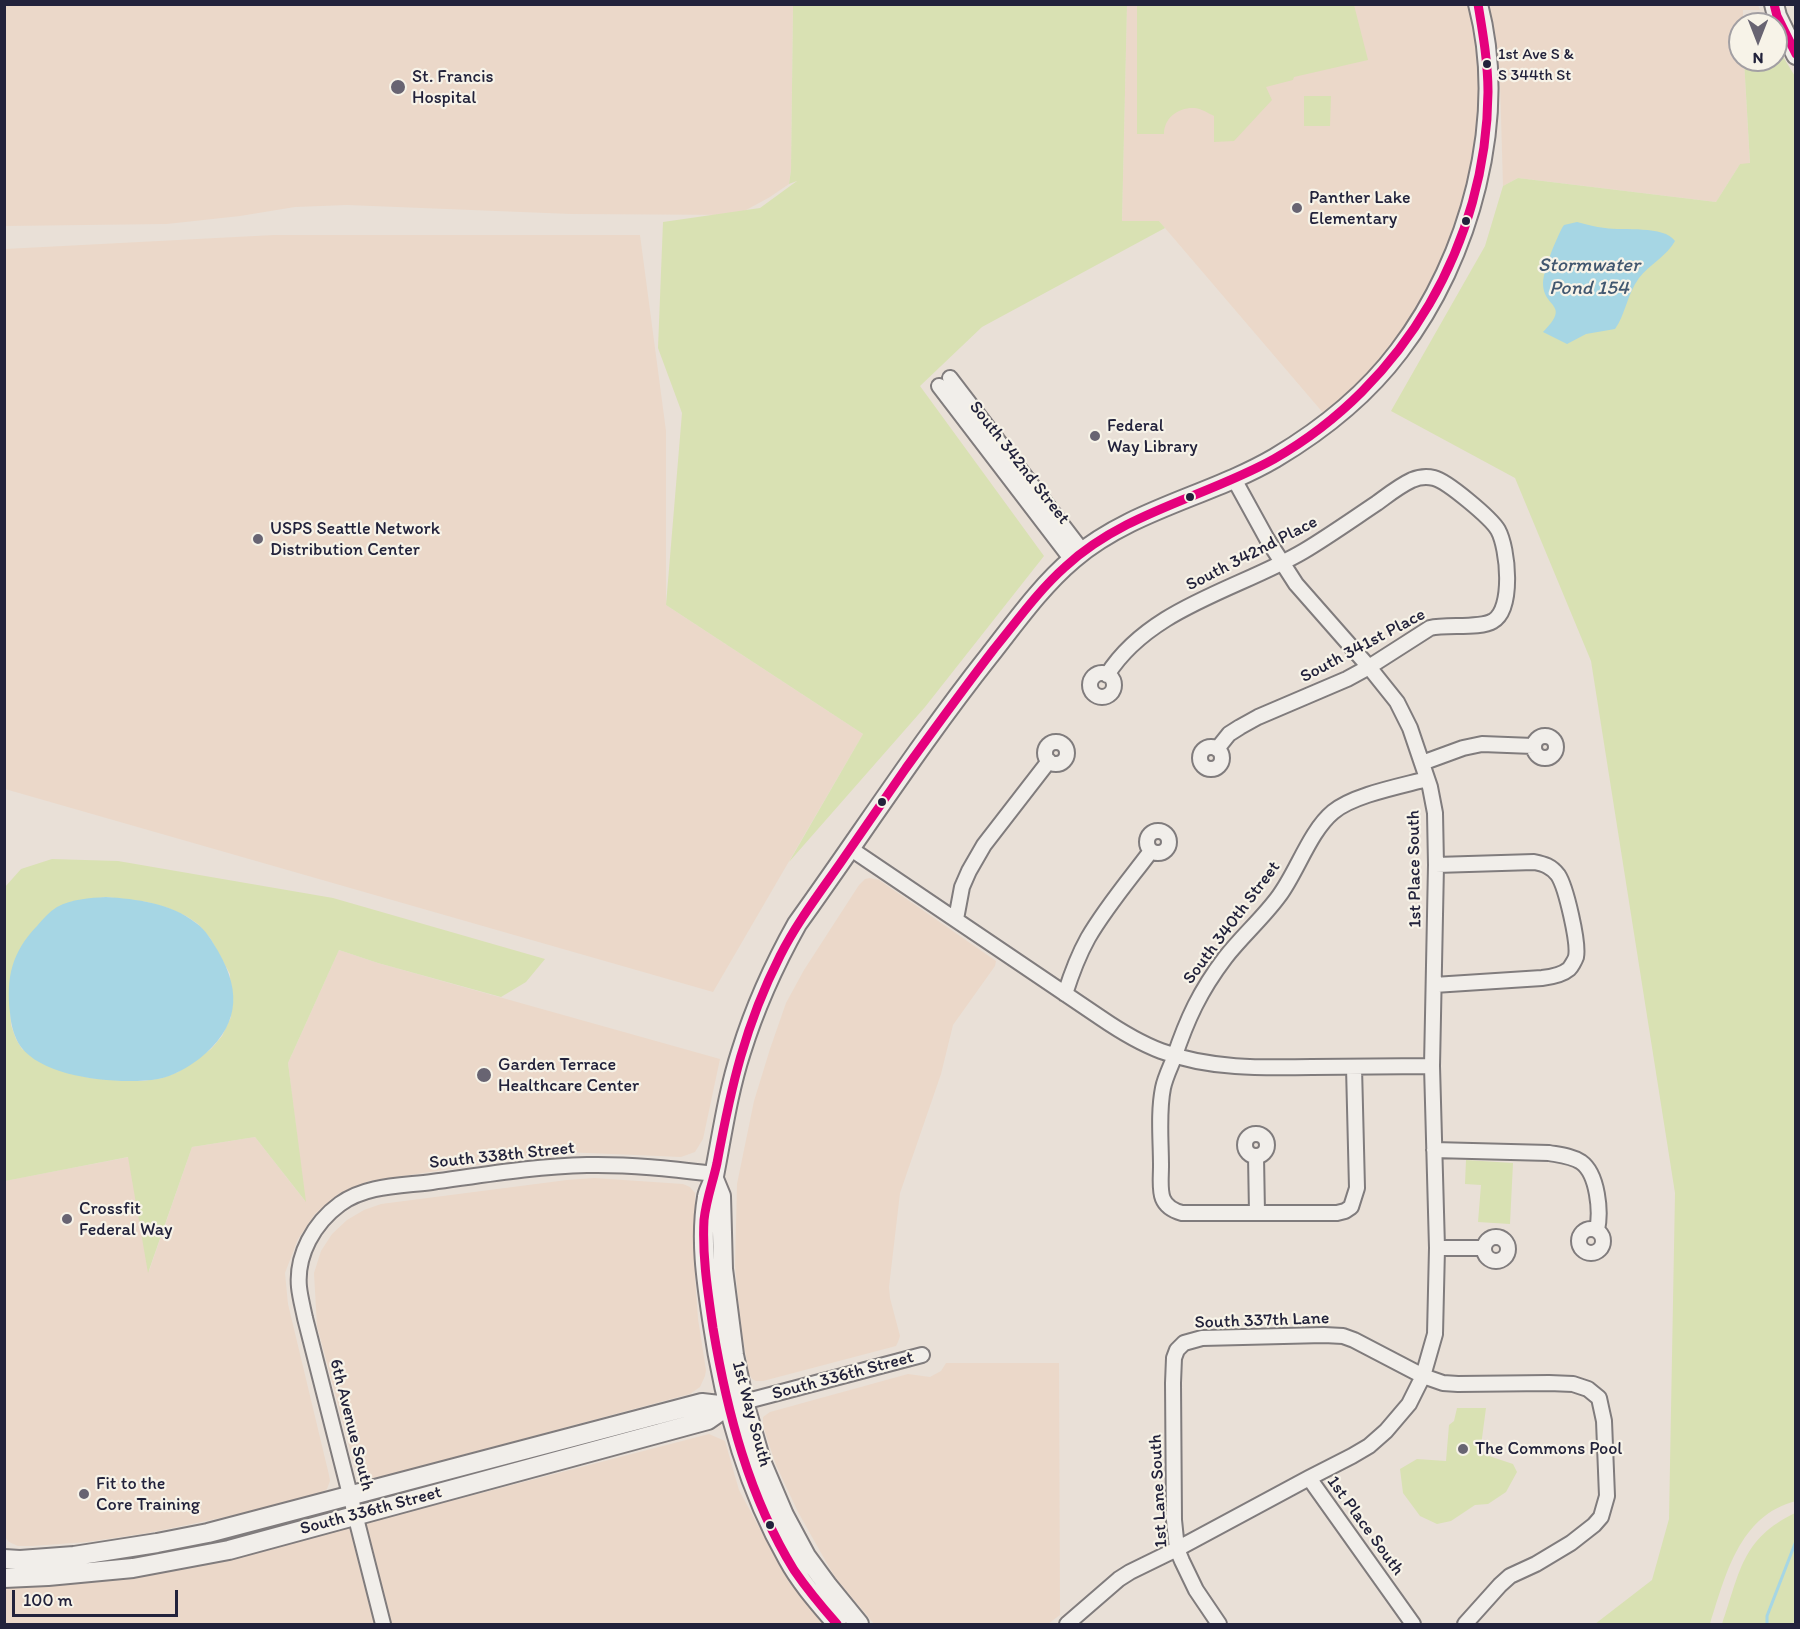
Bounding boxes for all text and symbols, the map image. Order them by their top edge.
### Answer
north arrow [1728,12,1788,72]
place label: 1st Ave S & S 344th St [1498,45,1574,83]
text: N [1753,49,1763,68]
marker: 1st Ave S & S 344th St [1481,58,1493,70]
place label: St. Francis Hospital [412,66,494,109]
marker: St. Francis Hospital [389,78,407,96]
place label: Panther Lake Elementary [1309,187,1411,230]
marker: Panther Lake Elementary [1290,201,1304,215]
unlabelled marker [1460,215,1472,227]
water label: Stormwater Pond 154 [1538,254,1640,301]
street label: South 342nd Street [964,397,1074,529]
place label: Federal Way Library [1107,415,1198,458]
marker: Federal Way Library [1088,429,1102,443]
unlabelled marker [1184,491,1196,503]
street label: South 342nd Place [1183,512,1321,596]
place label: USPS Seattle Network Distribution Center [270,518,440,560]
marker: USPS Seattle Network Distribution Center [251,532,265,546]
street label: South 341st Place [1297,604,1429,688]
unlabelled marker [876,796,888,808]
street label: 1st Place South [1403,810,1427,928]
street label: South 340th Street [1179,857,1285,989]
place label: Garden Terrace Healthcare Center [498,1054,639,1096]
marker: Garden Terrace Healthcare Center [475,1066,493,1084]
street label: South 338th Street [428,1138,576,1174]
place label: Crossfit Federal Way [79,1198,172,1240]
marker: Crossfit Federal Way [60,1212,74,1226]
street label: South 337th Lane [1194,1308,1330,1334]
street label: South 336th Street [770,1347,916,1405]
street label: 6th Avenue South [324,1357,378,1493]
street label: 1st Way South [726,1359,776,1469]
street label: 1st Lane South [1145,1434,1173,1548]
place label: The Commons Pool [1475,1438,1622,1460]
marker: The Commons Pool [1456,1442,1470,1456]
street label: 1st Place South [1322,1472,1408,1580]
place label: Fit to the Core Training [96,1473,200,1516]
street label: South 336th Street [298,1482,444,1540]
marker: Fit to the Core Training [77,1487,91,1501]
unlabelled marker [764,1519,776,1531]
scale bar [15,1578,182,1616]
text: 100 m [23,1589,73,1611]

